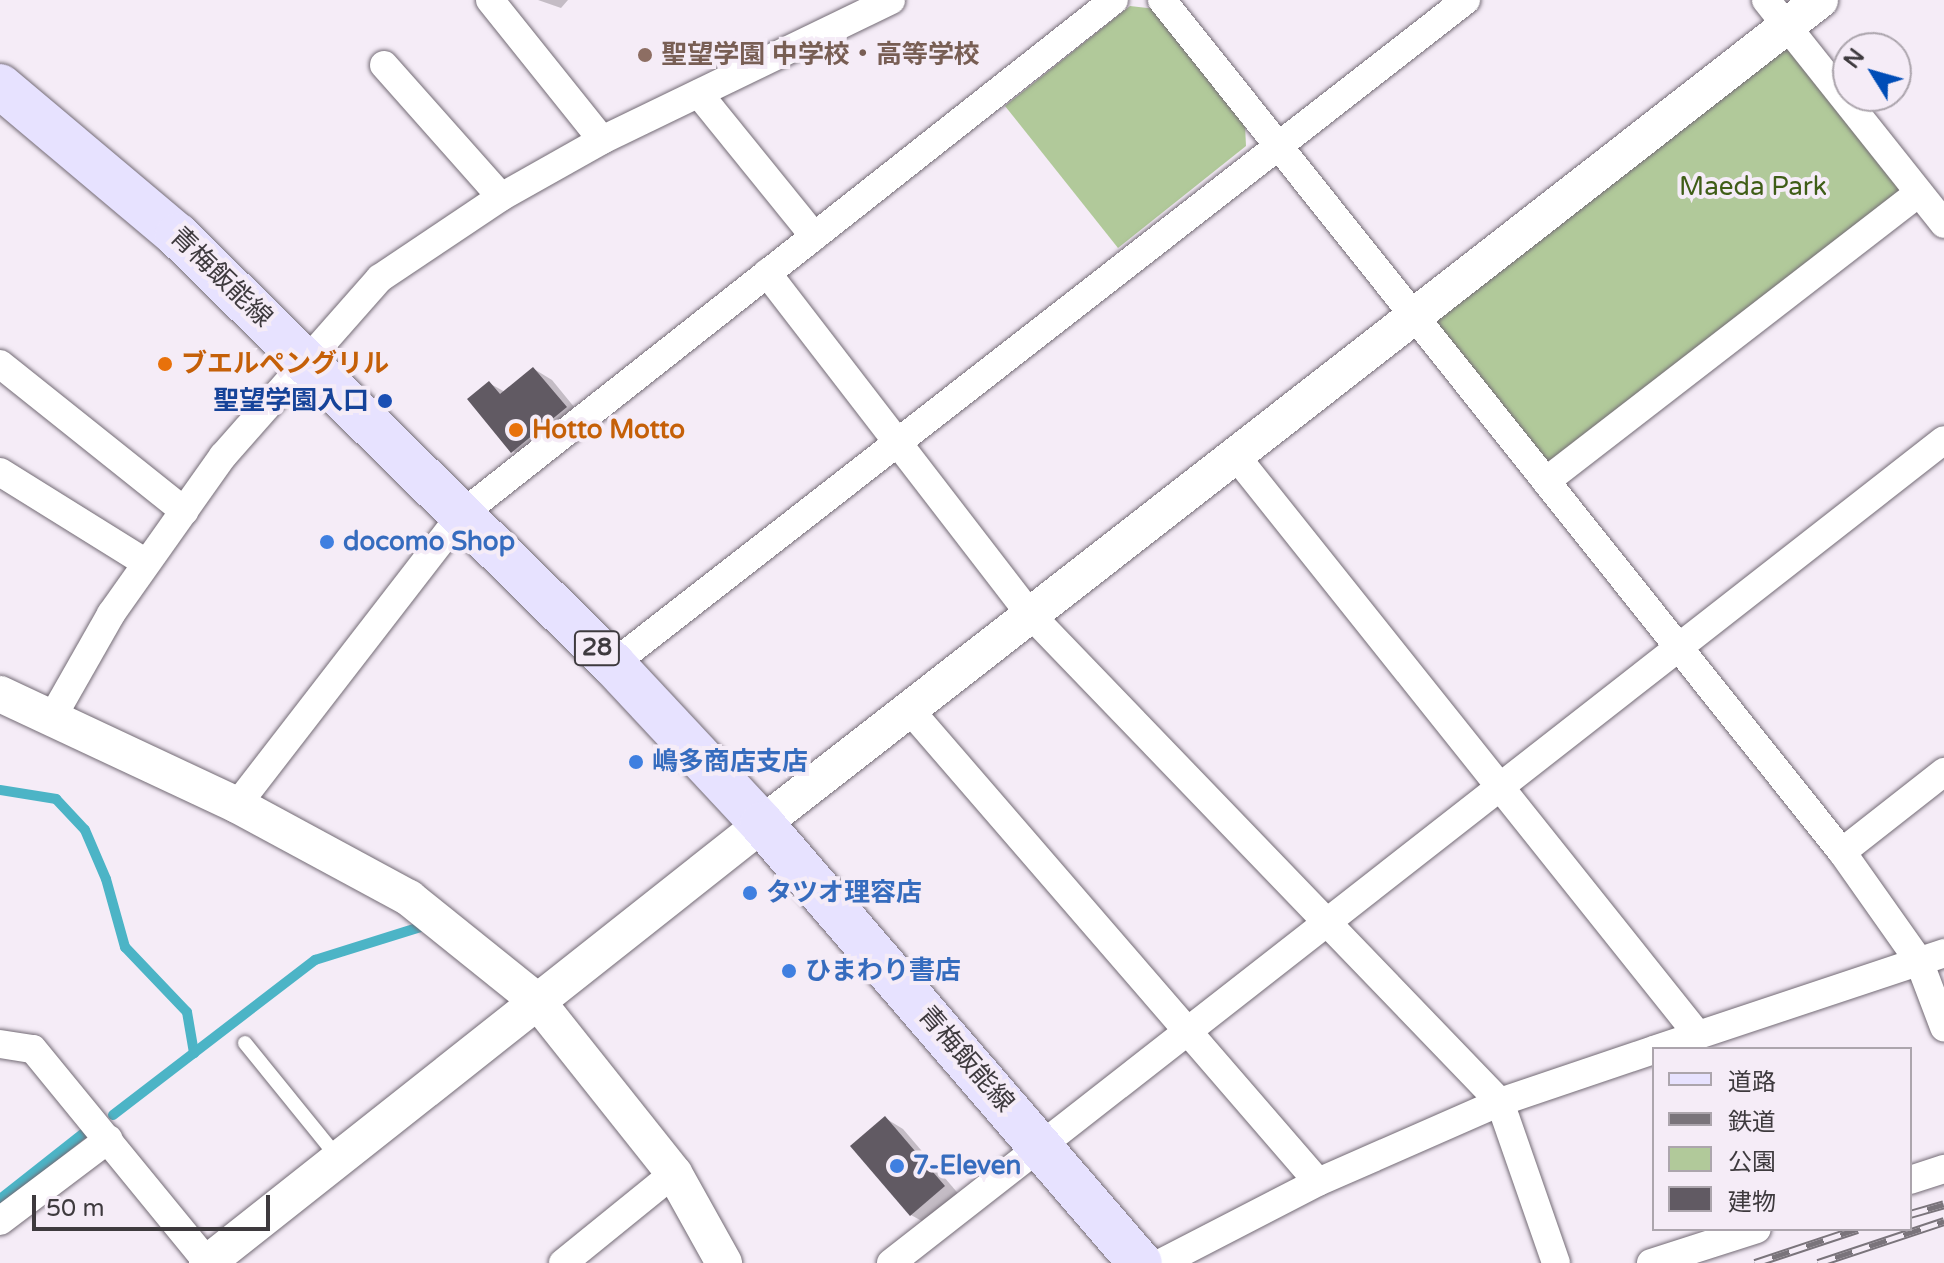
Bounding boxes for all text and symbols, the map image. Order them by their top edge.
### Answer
north arrow [1832,32,1912,112]
place label: 聖望学園 中学校・高等学校 [661,39,980,71]
text: N [1839,44,1870,74]
marker: 聖望学園 中学校・高等学校 [636,46,654,64]
park label: Maeda Park [1679,171,1827,203]
street label: 青梅飯能線 [163,221,279,333]
place label: ブエルペングリル [181,348,389,380]
marker: ブエルペングリル [156,355,174,373]
place label: 聖望学園入口 [213,385,369,417]
marker: 聖望学園入口 [376,392,394,410]
place label: Hotto Motto [532,414,685,446]
marker: Hotto Motto [507,421,525,439]
place label: docomo Shop [343,526,515,558]
marker: docomo Shop [318,533,336,551]
road number: 28 [573,628,621,668]
place label: 嶋多商店支店 [652,746,808,778]
marker: 嶋多商店支店 [627,753,645,771]
place label: タツオ理容店 [766,877,922,909]
marker: タツオ理容店 [741,884,759,902]
place label: ひまわり書店 [805,955,961,987]
marker: ひまわり書店 [780,962,798,980]
street label: 青梅飯能線 [912,1000,1020,1118]
legend [1652,1047,1912,1231]
text: 道路 [1728,1068,1776,1097]
text: 鉄道 [1728,1108,1776,1137]
text: 公園 [1728,1148,1776,1177]
place label: 7-Eleven [913,1150,1021,1182]
marker: 7-Eleven [888,1157,906,1175]
scale bar [36,1179,274,1229]
text: 建物 [1728,1188,1776,1217]
text: 50 m [46,1194,104,1223]

